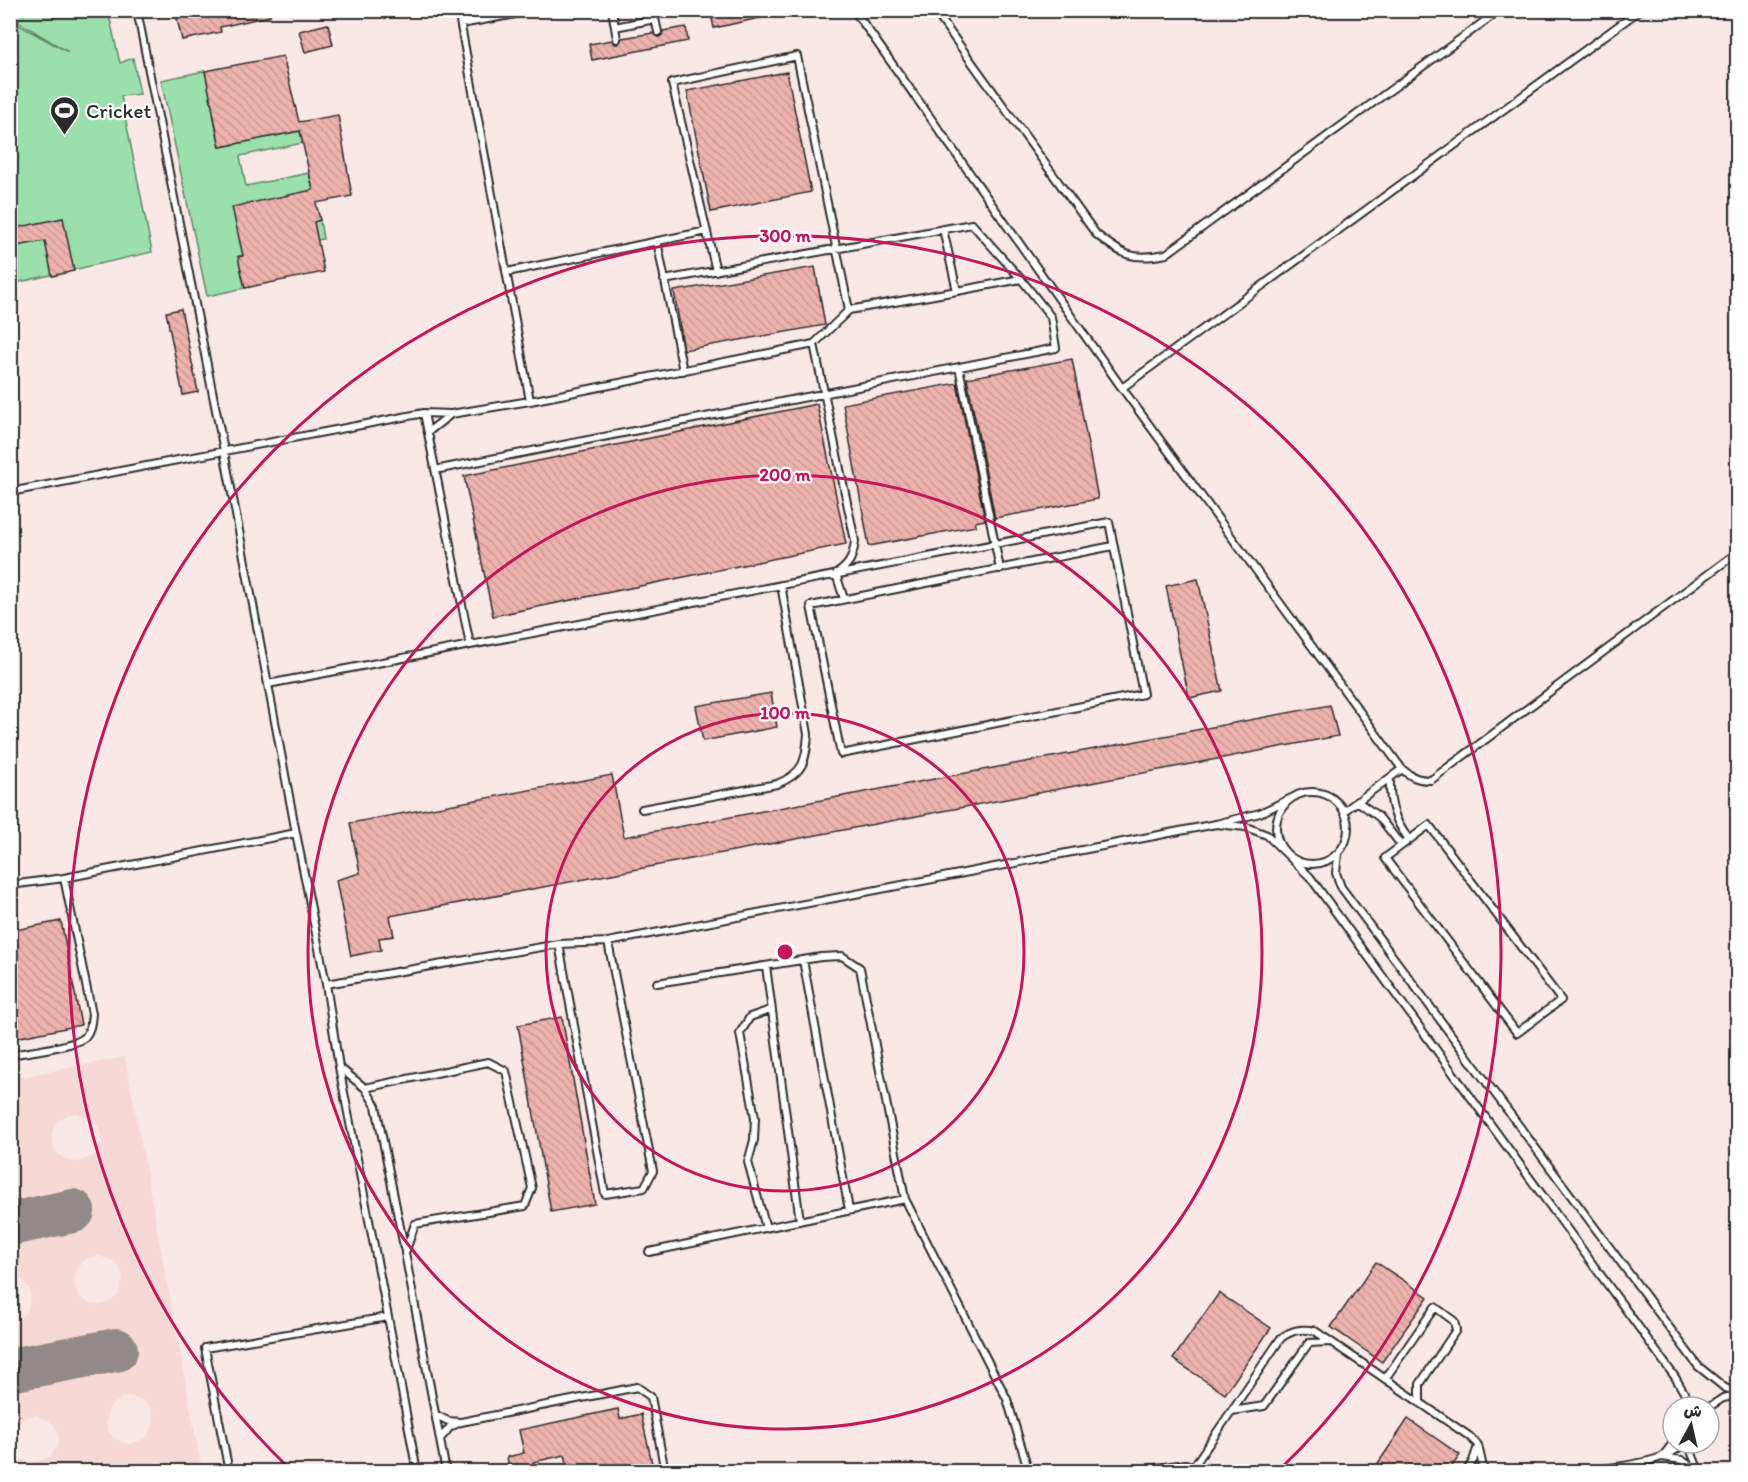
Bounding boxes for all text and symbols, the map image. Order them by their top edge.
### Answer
sports icon: Cricket [49,94,81,136]
place label: Cricket [86,98,151,123]
text: 300 m [759,225,811,247]
text: 200 m [760,464,811,486]
text: 100 m [760,702,811,724]
centre of rings [775,942,795,962]
north arrow [1661,1395,1721,1455]
text: ش [1683,1400,1703,1421]

